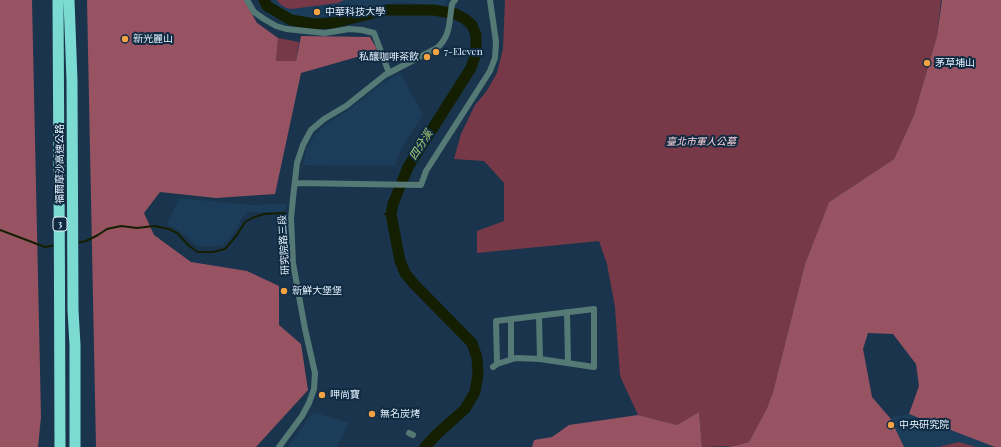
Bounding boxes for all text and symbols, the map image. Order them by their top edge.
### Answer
place label: 中華科技大學 [325,6,385,18]
marker: 中華科技大學 [312,7,322,17]
place label: 新光麗山 [133,33,173,45]
marker: 新光麗山 [120,34,130,44]
place label: 7-Eleven [444,46,483,58]
marker: 7-Eleven [431,47,441,57]
place label: 私釀咖啡茶飲 [359,51,419,63]
marker: 私釀咖啡茶飲 [422,52,432,62]
place label: 茅草埔山 [935,57,975,69]
marker: 茅草埔山 [922,58,932,68]
street label: 福爾摩沙高速公路 [54,124,66,204]
water label: 四分溪 [406,128,436,162]
park label: 臺北市軍人公墓 [666,136,736,148]
street label: 研究院路三段 [276,215,292,275]
road number: 3 [53,217,67,231]
place label: 新鮮大堡堡 [292,285,342,297]
marker: 新鮮大堡堡 [279,286,289,296]
place label: 呷尚寶 [330,389,360,401]
marker: 呷尚寶 [317,390,327,400]
place label: 無名炭烤 [380,408,420,420]
marker: 無名炭烤 [367,409,377,419]
place label: 中央研究院 [899,419,949,431]
marker: 中央研究院 [886,420,896,430]

